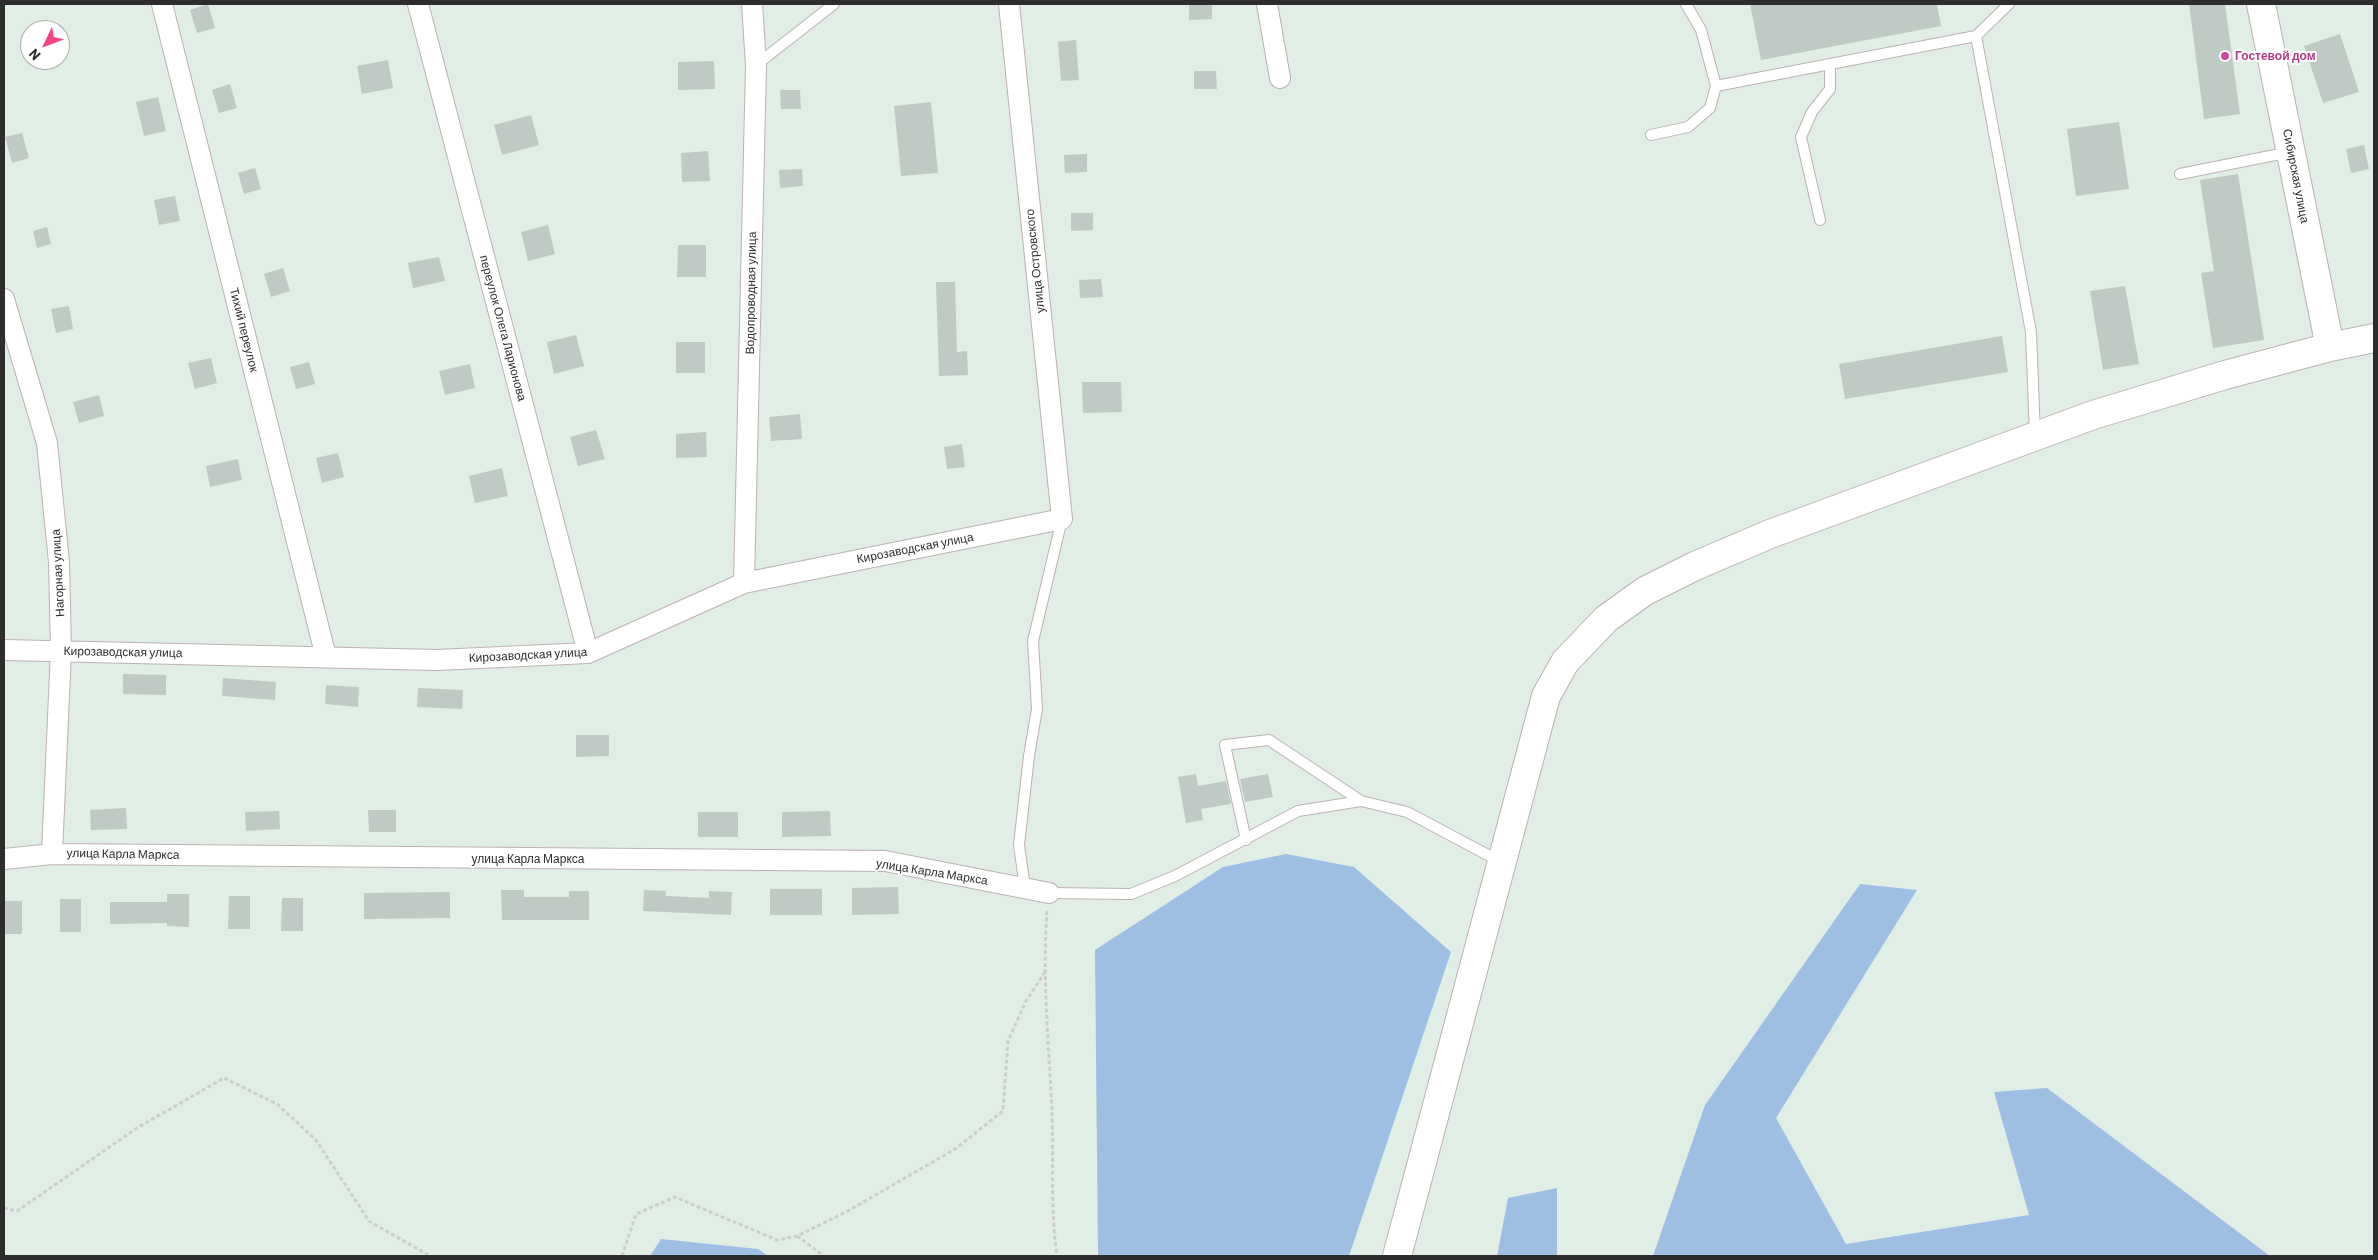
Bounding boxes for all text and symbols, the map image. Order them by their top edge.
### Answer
north arrow [20,20,70,70]
text: N [25,46,44,64]
place label: Гостевой дом [2235,49,2316,63]
marker: Гостевой дом [2219,50,2231,62]
street label: Сибирская улица [2280,128,2312,224]
street label: улица Островского [1022,208,1048,314]
street label: Водопроводная улица [743,231,759,355]
street label: переулок Олега Ларионова [477,253,529,403]
street label: Тихий переулок [227,286,261,374]
street label: Нагорная улица [49,529,67,617]
street label: Кирозаводская улица [855,530,975,566]
street label: Кирозаводская улица [63,644,183,660]
street label: Кирозаводская улица [468,645,588,665]
street label: улица Карла Маркса [66,846,180,862]
street label: улица Карла Маркса [472,852,584,866]
street label: улица Карла Маркса [875,856,989,888]

